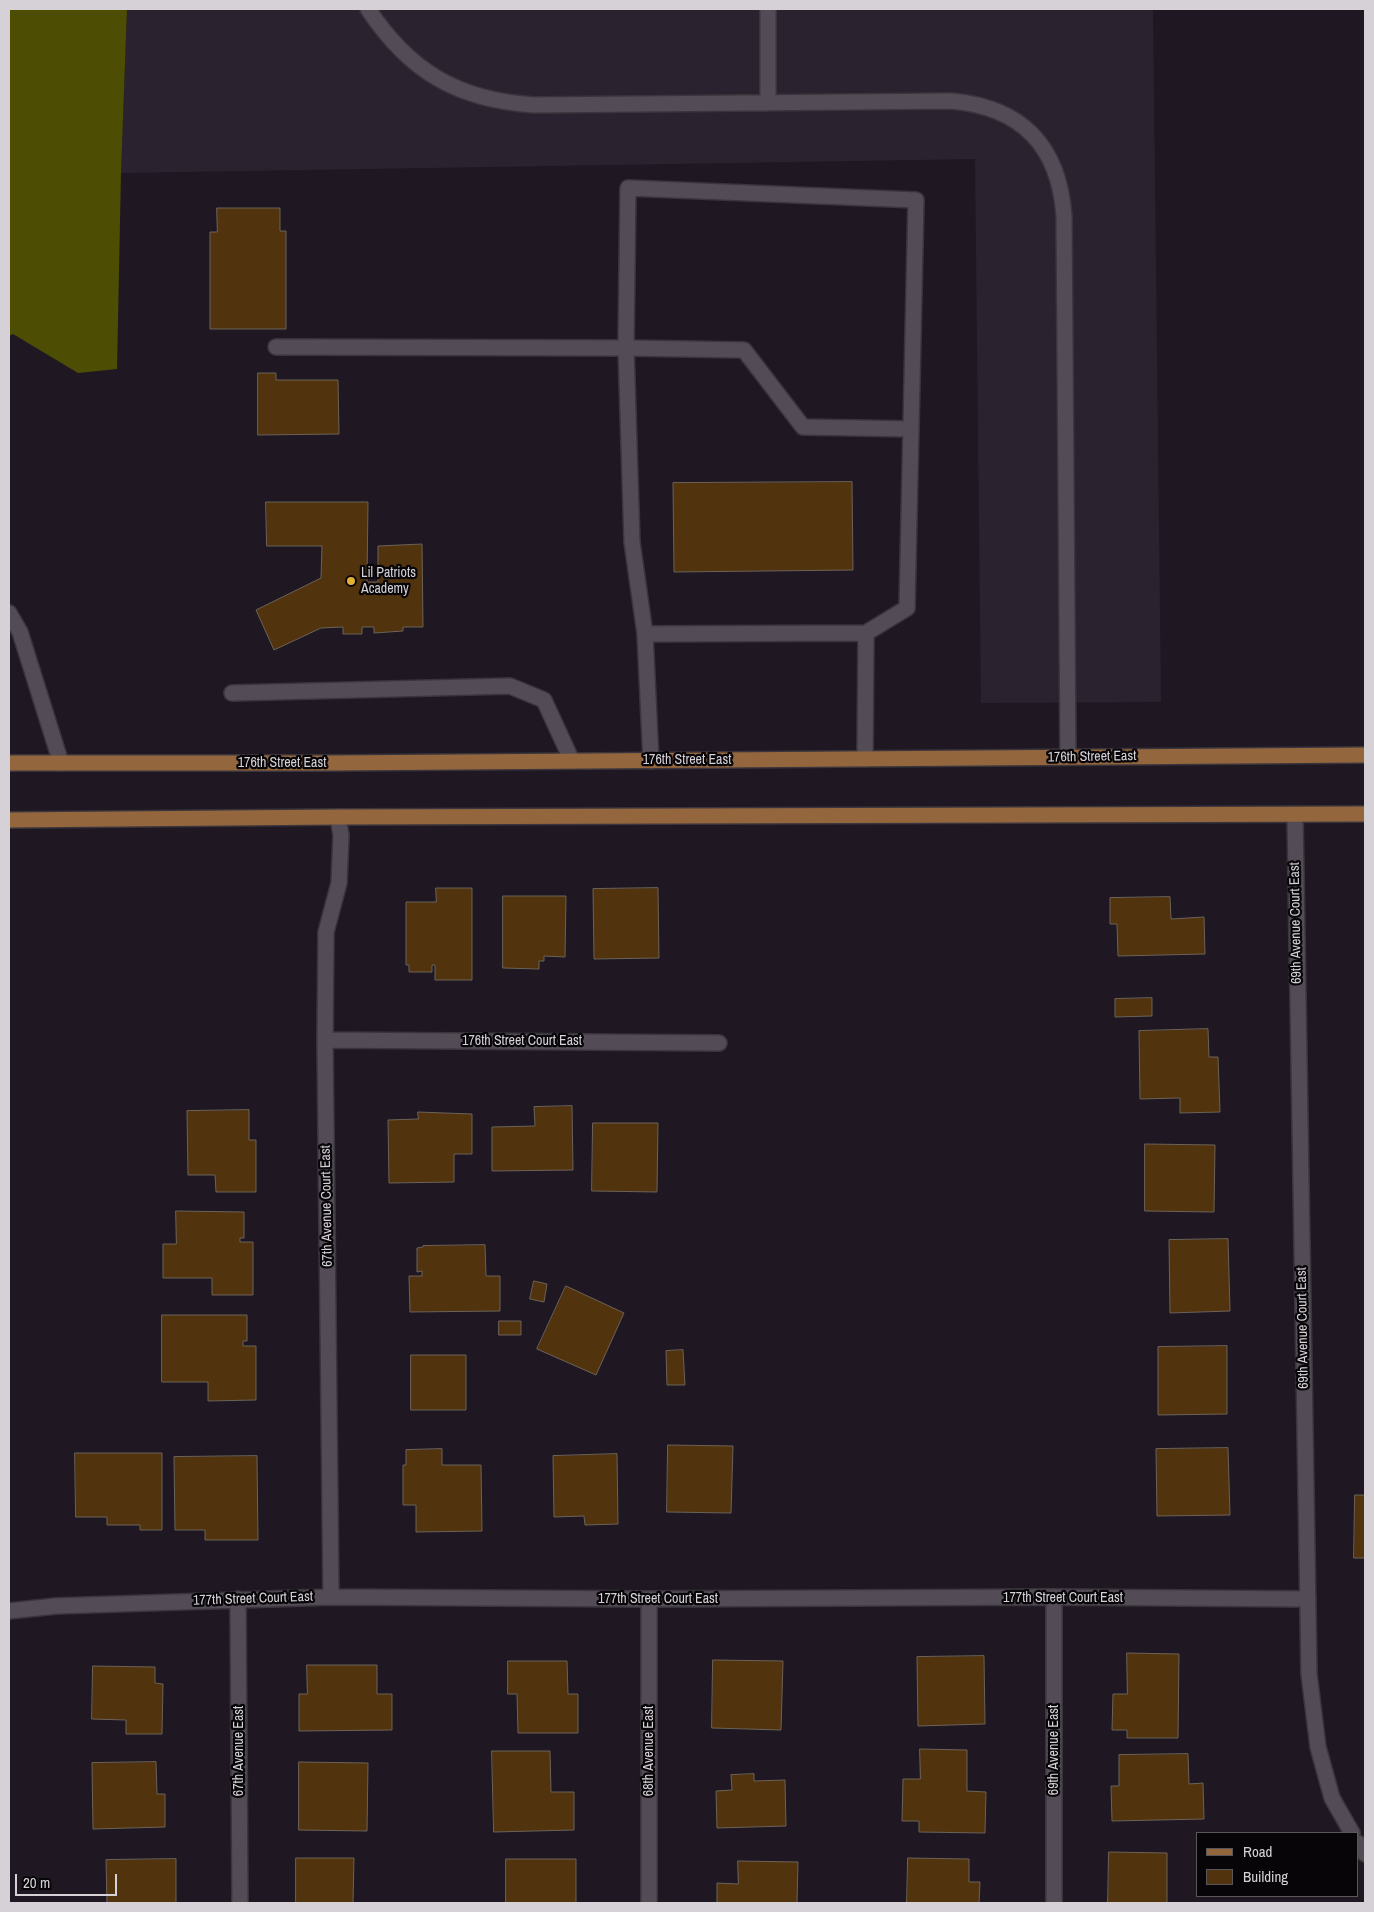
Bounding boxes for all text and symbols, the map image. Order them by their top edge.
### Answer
place label: Lil Patriots Academy [361,565,416,598]
marker: Lil Patriots Academy [345,575,357,587]
street label: 176th Street East [1048,748,1136,766]
street label: 176th Street East [643,752,731,768]
street label: 176th Street East [238,755,326,771]
street label: 69th Avenue Court East [1287,862,1305,984]
street label: 176th Street Court East [462,1033,582,1049]
street label: 67th Avenue Court East [318,1145,336,1267]
street label: 69th Avenue Court East [1294,1267,1312,1389]
street label: 177th Street Court East [193,1589,313,1609]
street label: 177th Street Court East [1003,1590,1123,1606]
street label: 177th Street Court East [598,1591,718,1607]
street label: 69th Avenue East [1046,1705,1062,1795]
street label: 67th Avenue East [231,1706,247,1796]
street label: 68th Avenue East [641,1706,657,1796]
legend [1196,1832,1359,1897]
text: Road [1243,1841,1272,1862]
scale bar [18,1864,120,1896]
text: Building [1243,1866,1288,1887]
text: 20 m [23,1872,50,1893]

